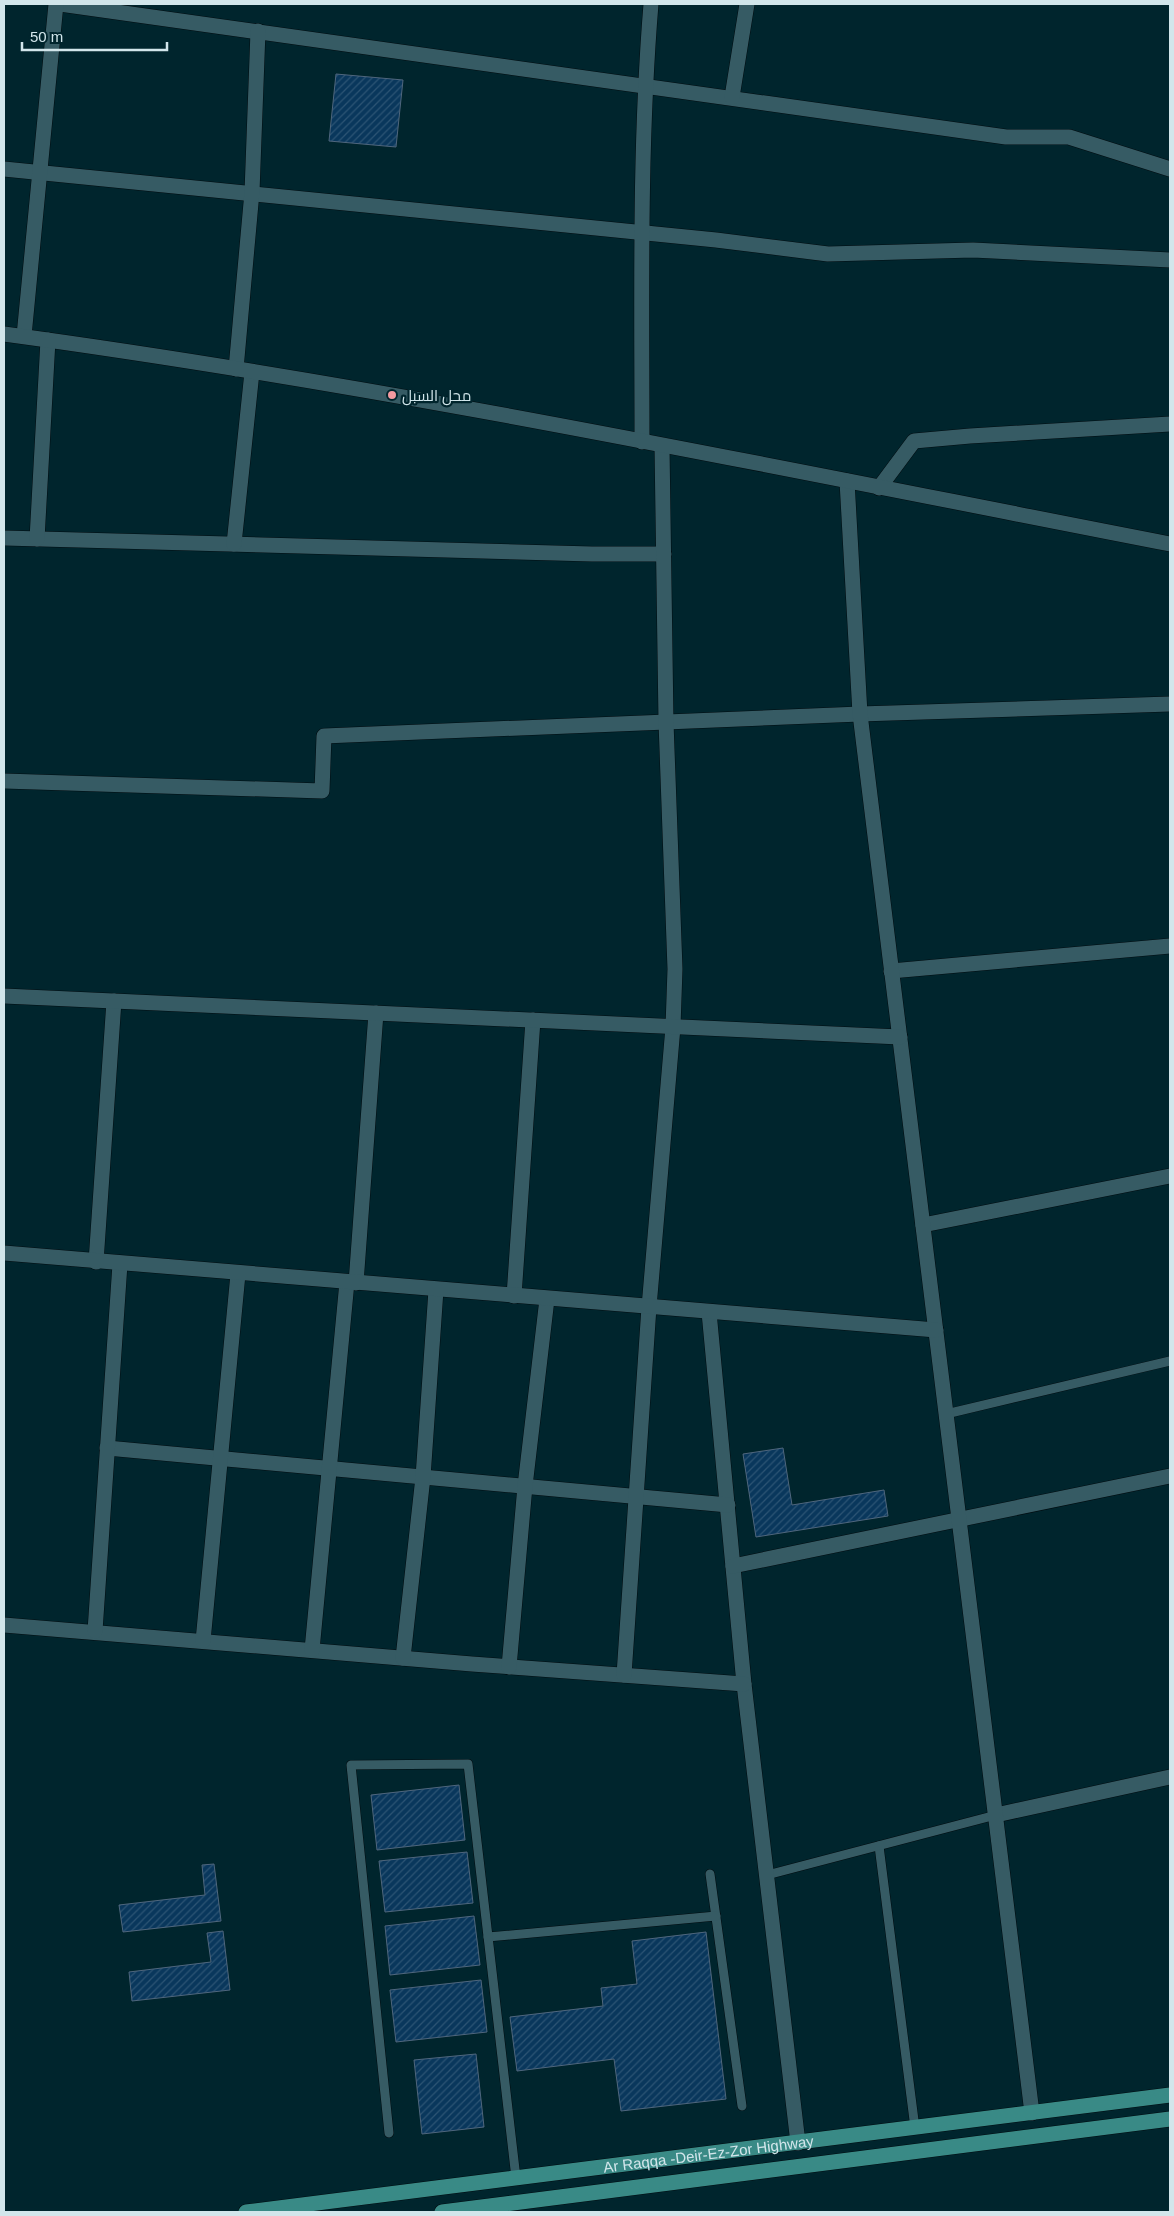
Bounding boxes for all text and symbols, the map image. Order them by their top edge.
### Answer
scale bar [22,20,168,52]
text: 50 m [30,28,63,45]
place label: محل السبل [402,387,471,406]
marker: محل السبل [386,389,398,401]
street label: Ar Raqqa -Deir-Ez-Zor Highway [602,2132,815,2175]

